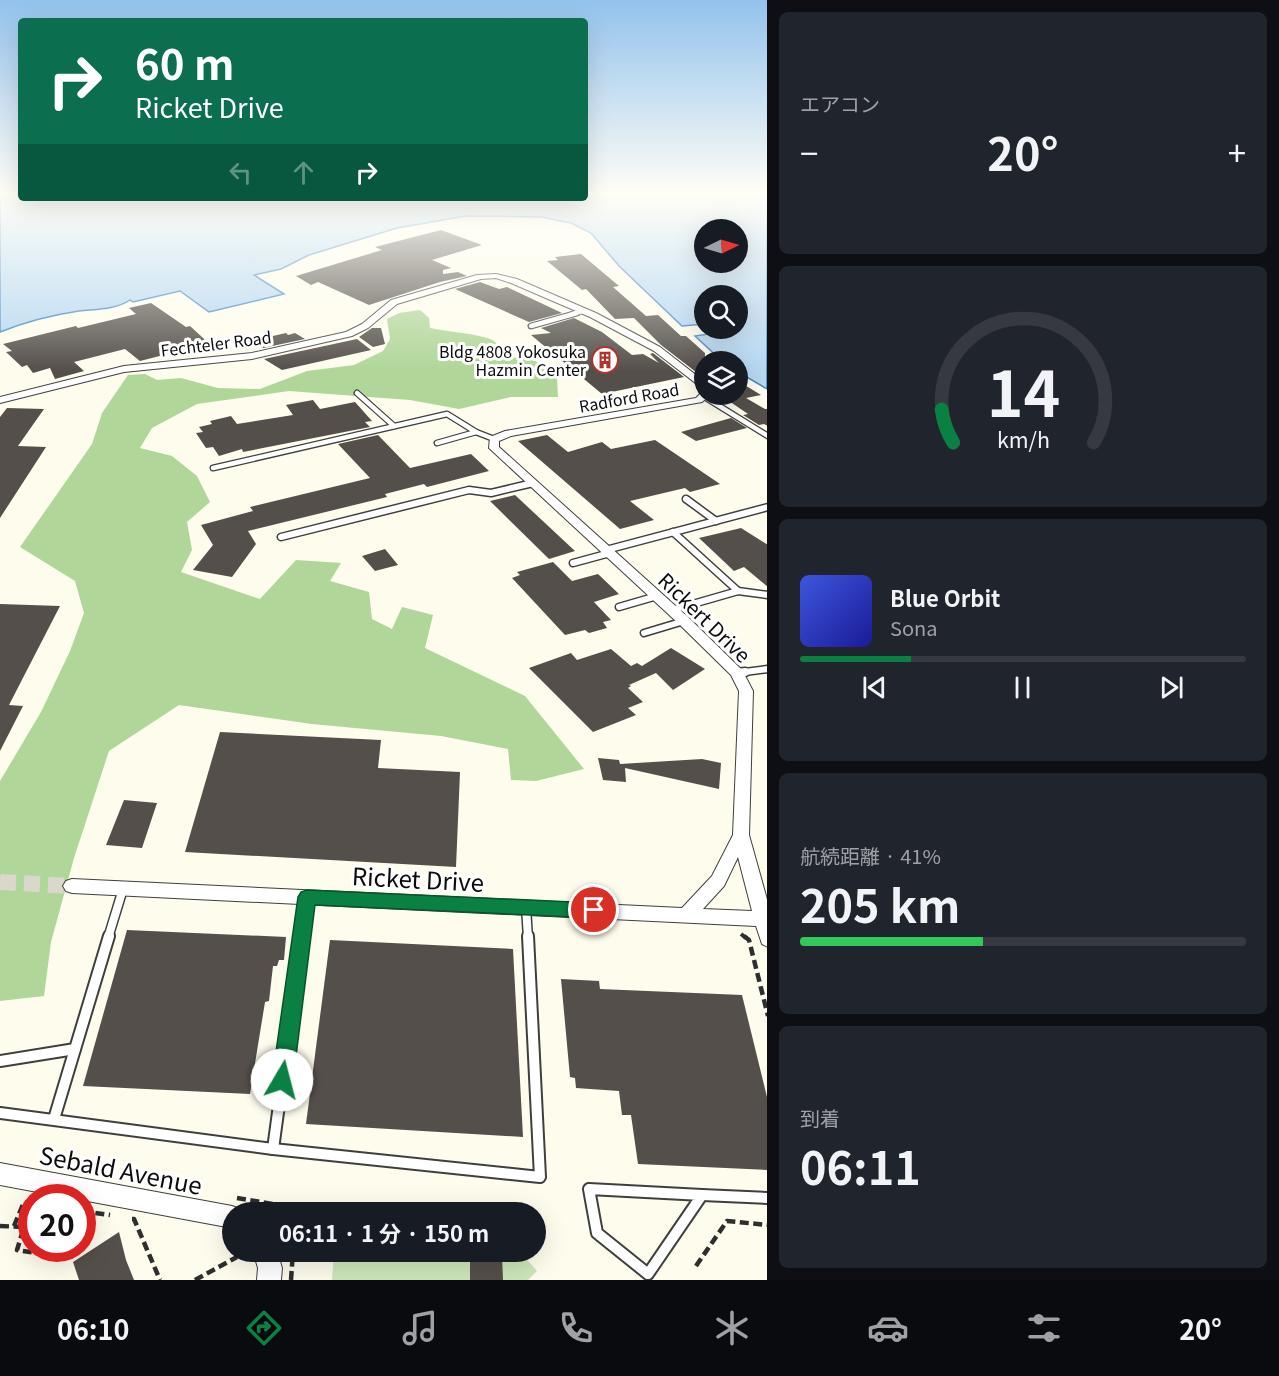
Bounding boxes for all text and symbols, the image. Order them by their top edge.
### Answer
text: 60 m [135,31,235,92]
icon: right [36,42,114,120]
text: Ricket Drive [135,87,284,126]
text: エアコン [800,89,880,118]
text: 20° [987,119,1059,184]
text: − [800,128,818,176]
text: + [1228,128,1246,176]
icon: left [224,156,257,189]
icon: ahead [287,156,320,189]
icon: right [350,156,383,189]
north arrow [694,219,748,273]
map controls [694,219,748,405]
button: search [694,285,748,339]
street label: Fechteler Road [159,324,273,362]
place label: Bldg 4808 Yokosuka Hazmin Center [439,339,587,381]
building icon: Bldg 4808 Yokosuka Hazmin Center [590,345,620,375]
text: 14 [986,346,1060,436]
button: layers [694,351,748,405]
street label: Radford Road [577,376,681,418]
text: km/h [996,424,1050,455]
street label: Rickert Drive [652,566,758,668]
text: Blue Orbit [890,581,1000,613]
text: Sona [890,613,938,642]
icon: previous [858,671,891,704]
icon: pause [1006,671,1039,704]
icon: next [1155,671,1188,704]
text: 航続距離 · 41% [800,841,941,870]
street label: Ricket Drive [351,857,485,899]
text: 205 km [800,871,960,936]
pin [568,884,619,935]
icon: arrive [577,893,610,926]
position arrow [250,1048,314,1112]
text: 到着 [800,1103,840,1132]
text: 06:11 [800,1133,921,1198]
street label: Sebald Avenue [37,1136,205,1202]
speed limit sign: 20 [18,1184,96,1262]
text: 06:11 · 1 分 · 150 m [279,1216,489,1248]
icon: directions [243,1307,285,1349]
icon: music [399,1307,441,1349]
icon: phone [555,1307,597,1349]
icon: climate [711,1307,753,1349]
icon: car [867,1307,909,1349]
icon: filters [1023,1307,1065,1349]
text: 06:10 [57,1309,129,1348]
text: 20° [1179,1309,1222,1348]

